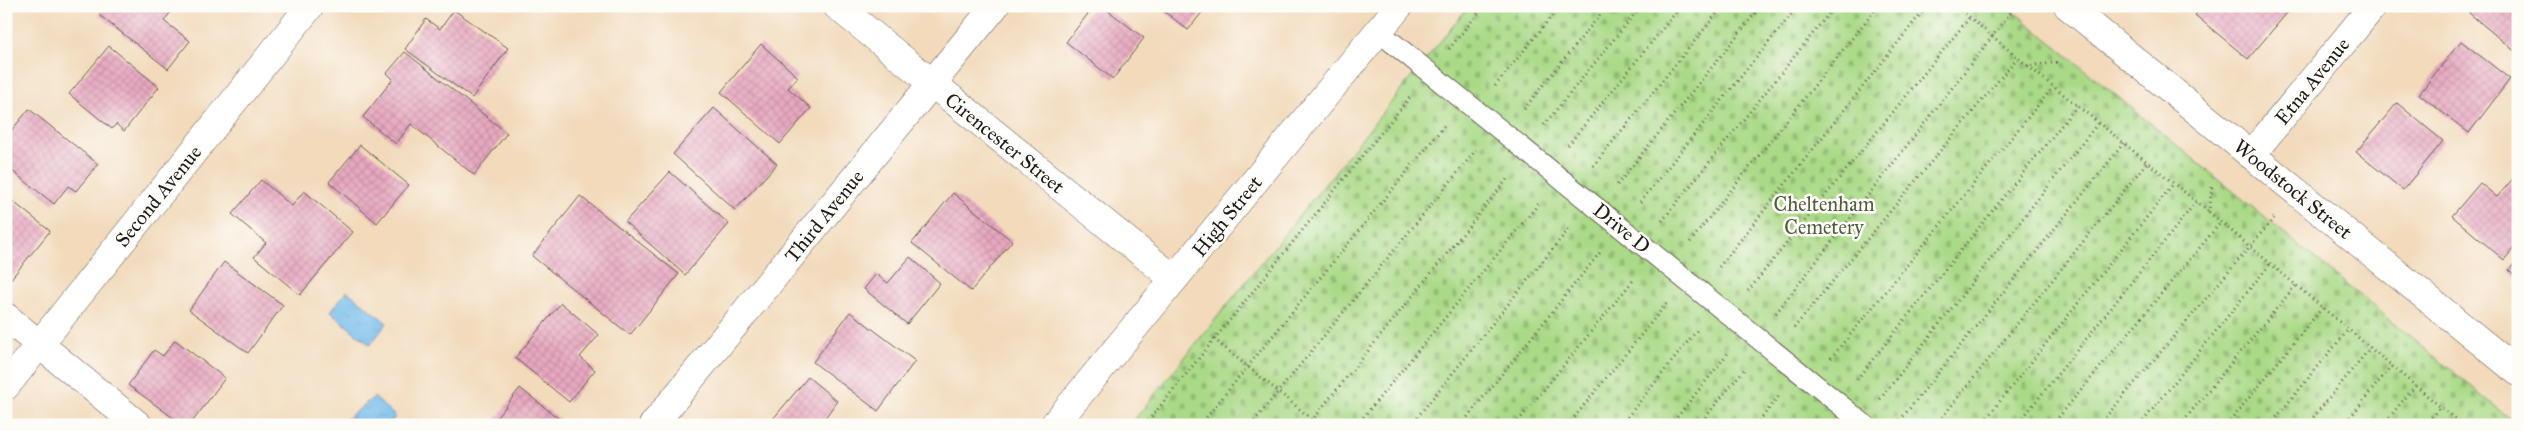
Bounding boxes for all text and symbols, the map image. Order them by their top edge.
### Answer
street label: Etna Avenue [2270,33,2354,129]
street label: Cirencester Street [940,88,1070,198]
street label: Woodstock Street [2229,134,2357,244]
street label: Second Avenue [110,140,206,252]
street label: Third Avenue [779,165,869,267]
street label: High Street [1187,171,1268,262]
park label: Cheltenham Cemetery [1774,192,1875,239]
street label: Drive D [1589,198,1655,258]

